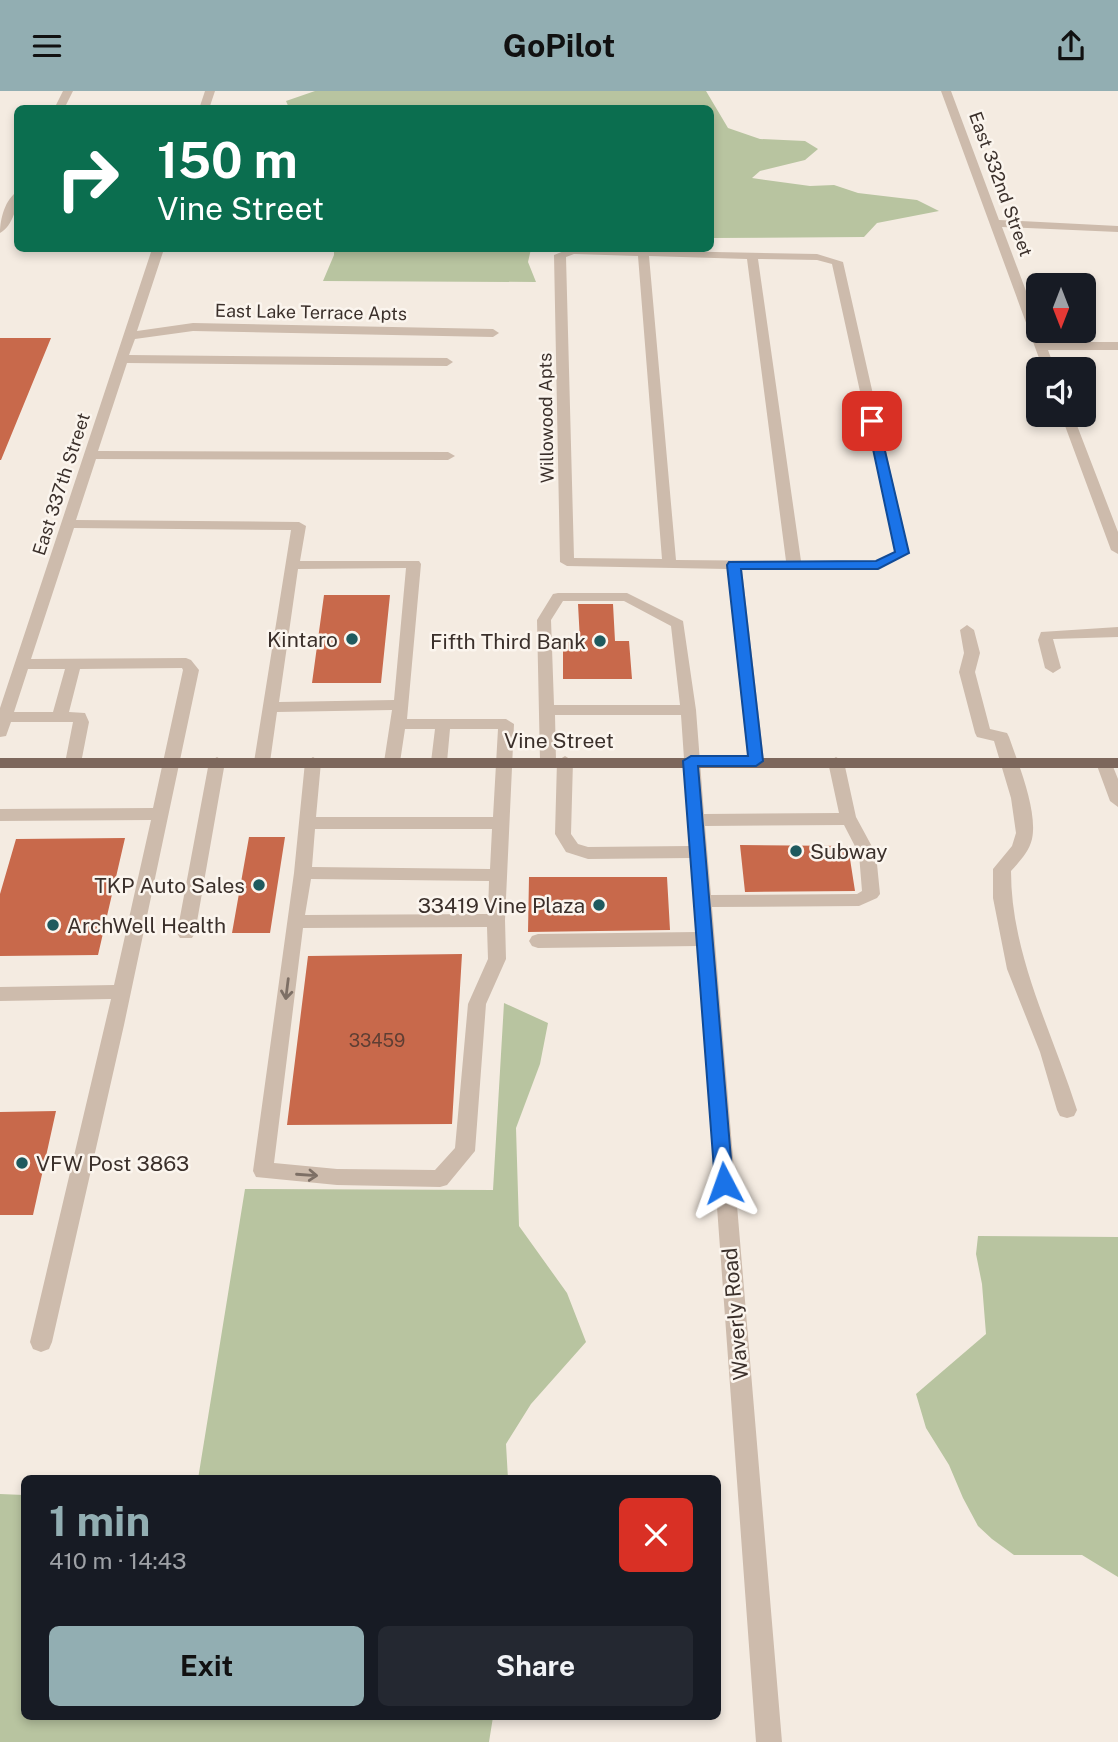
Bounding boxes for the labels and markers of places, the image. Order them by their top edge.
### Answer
pin [842,391,902,451]
place label: Kintaro [267,627,338,652]
place label: Fifth Third Bank [430,629,586,654]
marker: Kintaro [344,631,360,647]
marker: Fifth Third Bank [592,633,608,649]
place label: Subway [810,839,887,864]
marker: Subway [788,843,804,859]
place label: TKP Auto Sales [94,873,245,898]
marker: TKP Auto Sales [251,877,267,893]
place label: 33419 Vine Plaza [418,893,585,918]
marker: 33419 Vine Plaza [591,897,607,913]
place label: ArchWell Health [67,913,226,938]
marker: ArchWell Health [45,917,61,933]
place label: VFW Post 3863 [36,1151,189,1176]
marker: VFW Post 3863 [14,1155,30,1171]

